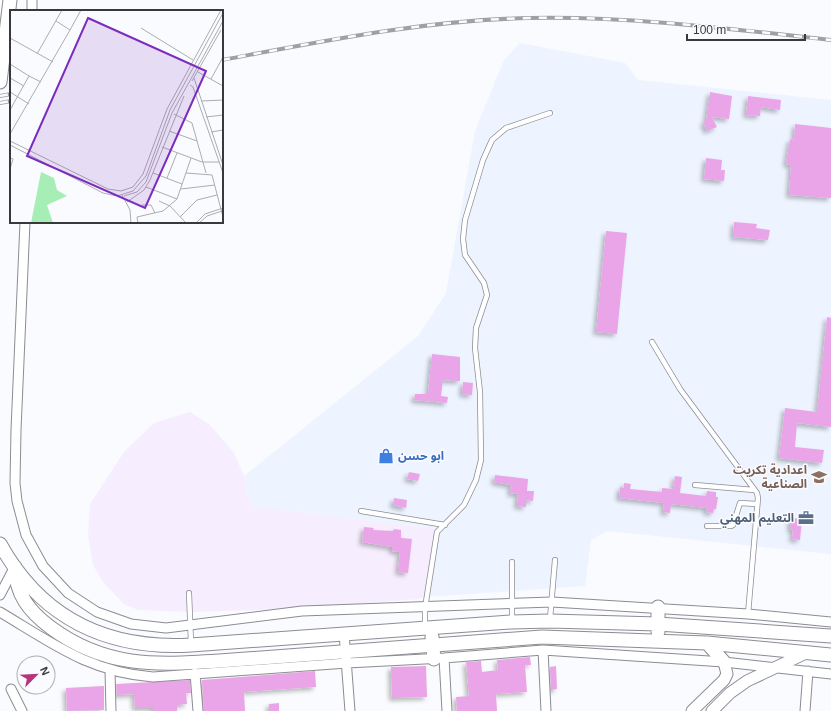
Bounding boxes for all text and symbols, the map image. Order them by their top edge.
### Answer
inset map [10,10,223,223]
scale bar [687,16,805,42]
text: 100 m [693,23,726,37]
shop icon: ابو حسن [377,447,395,465]
place label: ابو حسن [398,449,444,463]
place label: اعدادية تكريت الصناعية [733,463,807,491]
school or university icon: اعدادية تكريت الصناعية [810,468,828,486]
office icon: التعليم المهني [797,509,815,527]
place label: التعليم المهني [720,511,794,528]
north arrow [16,655,56,695]
text: N [38,665,52,677]

